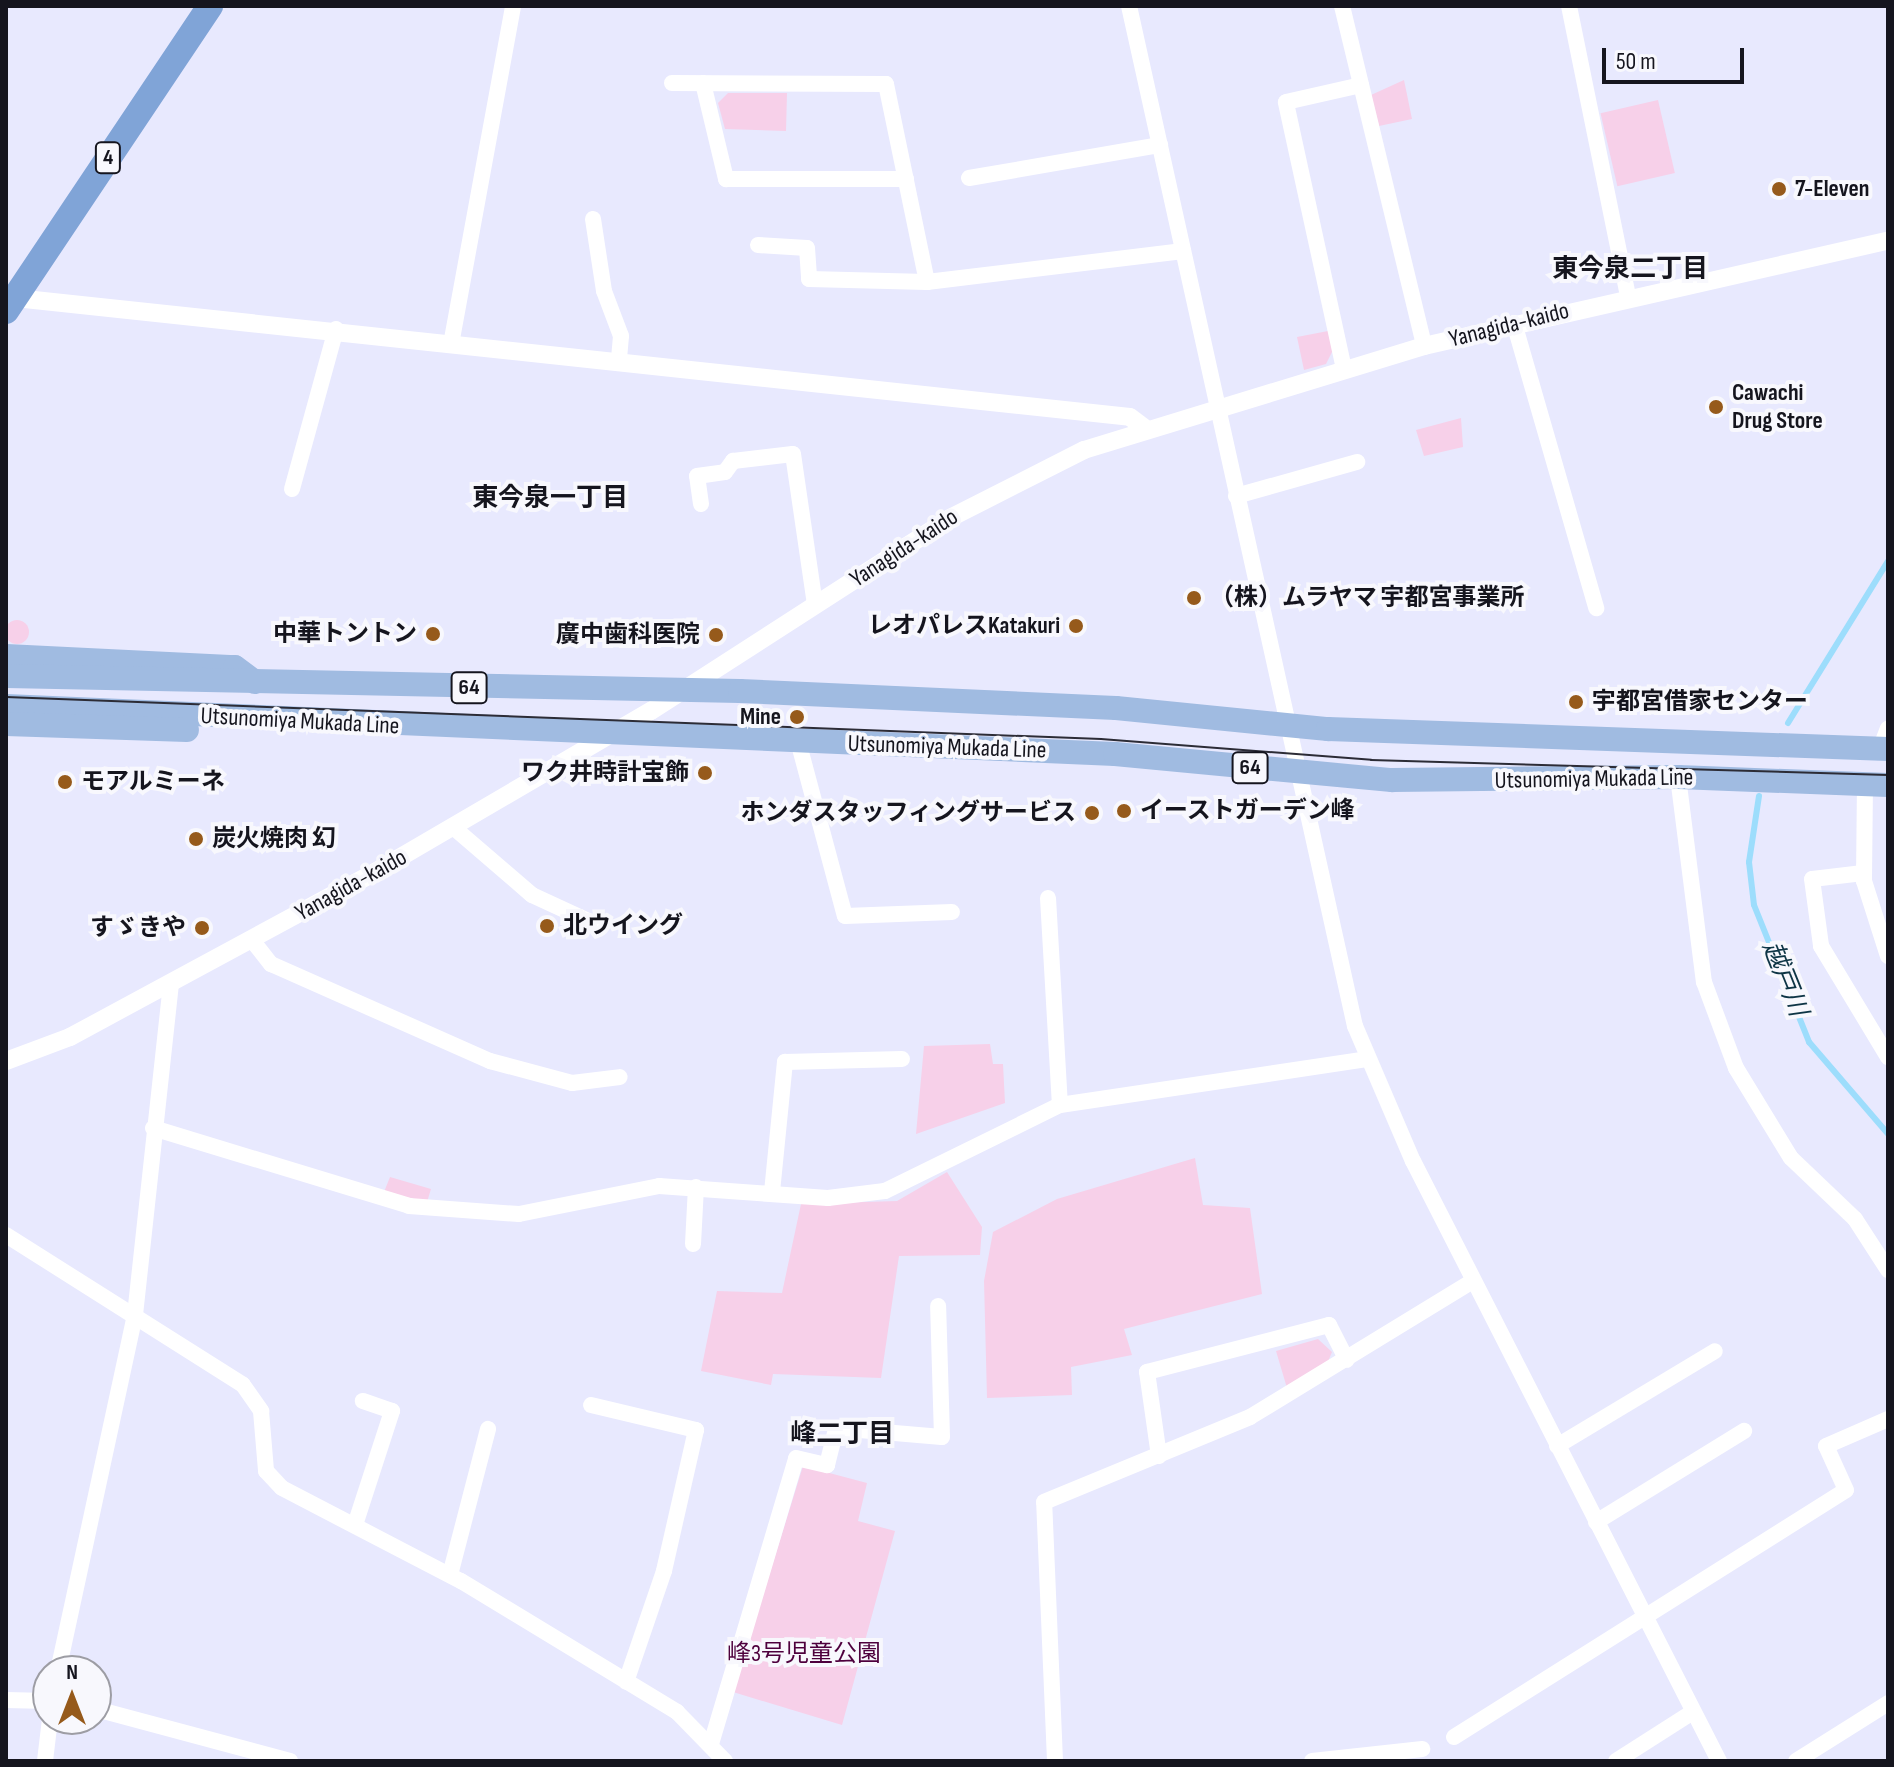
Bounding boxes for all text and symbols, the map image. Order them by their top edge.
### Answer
scale bar [1606,32,1748,82]
text: 50 m [1616,47,1656,76]
road number: 4 [94,140,122,176]
place label: 7-Eleven [1795,175,1869,203]
marker: 7-Eleven [1770,180,1788,198]
district label: 東今泉二丁目 [1552,254,1708,286]
street label: Yanagida-kaido [1446,296,1572,354]
place label: Cawachi Drug Store [1732,379,1823,435]
marker: Cawachi Drug Store [1707,398,1725,416]
district label: 東今泉一丁目 [472,483,628,515]
street label: Yanagida-kaido [845,503,963,593]
place label: （株）ムラヤマ 宇都宮事業所 [1210,584,1526,612]
marker: （株）ムラヤマ 宇都宮事業所 [1185,589,1203,607]
place label: レオパレスKatakuri [868,612,1060,640]
marker: レオパレスKatakuri [1067,617,1085,635]
place label: 中華トントン [273,620,417,648]
place label: 廣中歯科医院 [556,621,700,649]
marker: 中華トントン [424,625,442,643]
marker: 廣中歯科医院 [707,626,725,644]
road number: 64 [449,670,489,706]
place label: 宇都宮借家センター [1592,688,1808,716]
marker: 宇都宮借家センター [1567,693,1585,711]
street label: Utsunomiya Mukada Line [200,701,400,741]
place label: Mine [740,703,781,731]
marker: Mine [788,708,806,726]
street label: Utsunomiya Mukada Line [847,729,1047,765]
road number: 64 [1230,750,1270,786]
place label: ワク井時計宝飾 [521,759,689,787]
street label: Utsunomiya Mukada Line [1494,763,1694,795]
marker: ワク井時計宝飾 [696,764,714,782]
place label: モアルミーネ [81,768,225,796]
marker: モアルミーネ [56,773,74,791]
place label: イーストガーデン峰 [1140,797,1356,825]
place label: ホンダスタッフィングサービス [740,799,1076,827]
marker: イーストガーデン峰 [1115,802,1133,820]
marker: ホンダスタッフィングサービス [1083,804,1101,822]
place label: 炭火焼肉 幻 [212,825,336,853]
marker: 炭火焼肉 幻 [187,830,205,848]
street label: Yanagida-kaido [290,843,412,927]
place label: 北ウイング [563,912,683,940]
place label: すゞきや [90,914,186,942]
marker: 北ウイング [538,917,556,935]
marker: すゞきや [193,919,211,937]
water label: 越戸川 [1755,937,1813,1021]
district label: 峰二丁目 [790,1419,894,1451]
park label: 峰3号児童公園 [727,1640,881,1668]
north arrow [32,1655,112,1735]
text: N [66,1659,78,1686]

